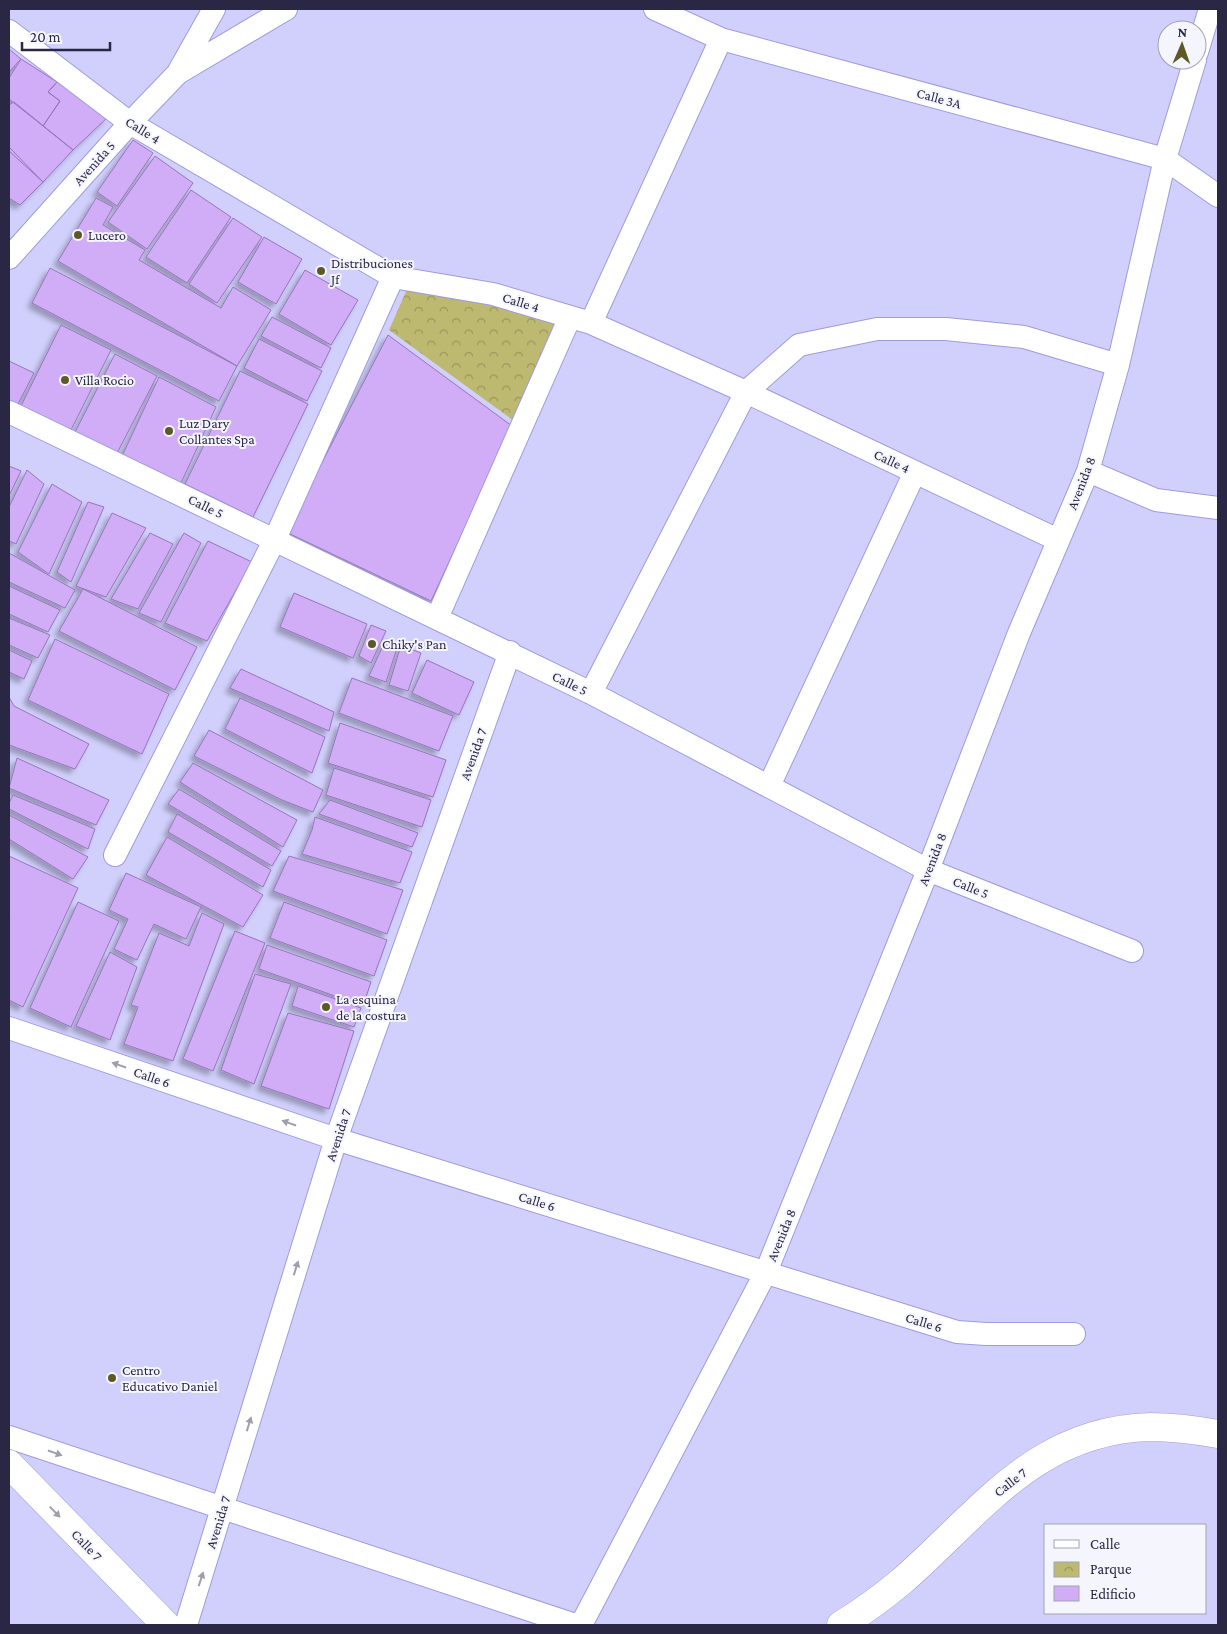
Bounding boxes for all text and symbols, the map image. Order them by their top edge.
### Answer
scale bar [22,20,110,52]
north arrow [1157,20,1207,70]
text: N [1177,24,1188,40]
text: 20 m [30,29,61,45]
street label: Calle 3A [915,84,963,112]
street label: Calle 4 [123,113,163,147]
street label: Avenida 5 [70,137,118,189]
place label: Lucero [88,227,126,243]
marker: Lucero [72,229,84,241]
place label: Distribuciones Jf [329,255,413,287]
marker: Distribuciones Jf [315,265,327,277]
street label: Calle 4 [501,289,541,315]
place label: Villa Rocio [75,372,134,388]
marker: Villa Rocio [59,374,71,386]
place label: Luz Dary Collantes Spa [179,415,255,447]
marker: Luz Dary Collantes Spa [163,425,175,437]
street label: Calle 4 [871,446,913,476]
street label: Avenida 8 [1064,454,1098,512]
street label: Calle 5 [186,491,226,521]
place label: Chiky's Pan [382,636,447,652]
marker: Chiky's Pan [366,638,378,650]
street label: Calle 5 [550,668,590,698]
street label: Avenida 7 [456,725,490,782]
street label: Avenida 8 [915,830,949,888]
street label: Calle 5 [951,873,991,901]
place label: La esquina de la costura [336,991,407,1023]
marker: La esquina de la costura [320,1001,332,1013]
one-way arrow [111,1061,126,1069]
street label: Calle 6 [131,1063,173,1091]
street label: Avenida 7 [322,1106,354,1163]
one-way arrow [282,1119,297,1126]
street label: Calle 6 [517,1188,557,1214]
street label: Avenida 8 [763,1206,799,1264]
one-way arrow [293,1260,301,1275]
street label: Calle 6 [904,1309,944,1335]
place label: Centro Educativo Daniel [122,1362,218,1394]
marker: Centro Educativo Daniel [106,1372,118,1384]
one-way arrow [245,1416,253,1431]
one-way arrow [48,1449,63,1457]
street label: Calle 7 [990,1464,1030,1500]
street label: Avenida 7 [202,1493,234,1550]
one-way arrow [49,1505,61,1517]
legend [1044,1524,1207,1614]
street label: Calle 7 [68,1526,106,1564]
text: Calle [1090,1536,1121,1552]
text: Parque [1090,1561,1132,1578]
one-way arrow [197,1571,205,1586]
text: Edificio [1090,1586,1136,1602]

